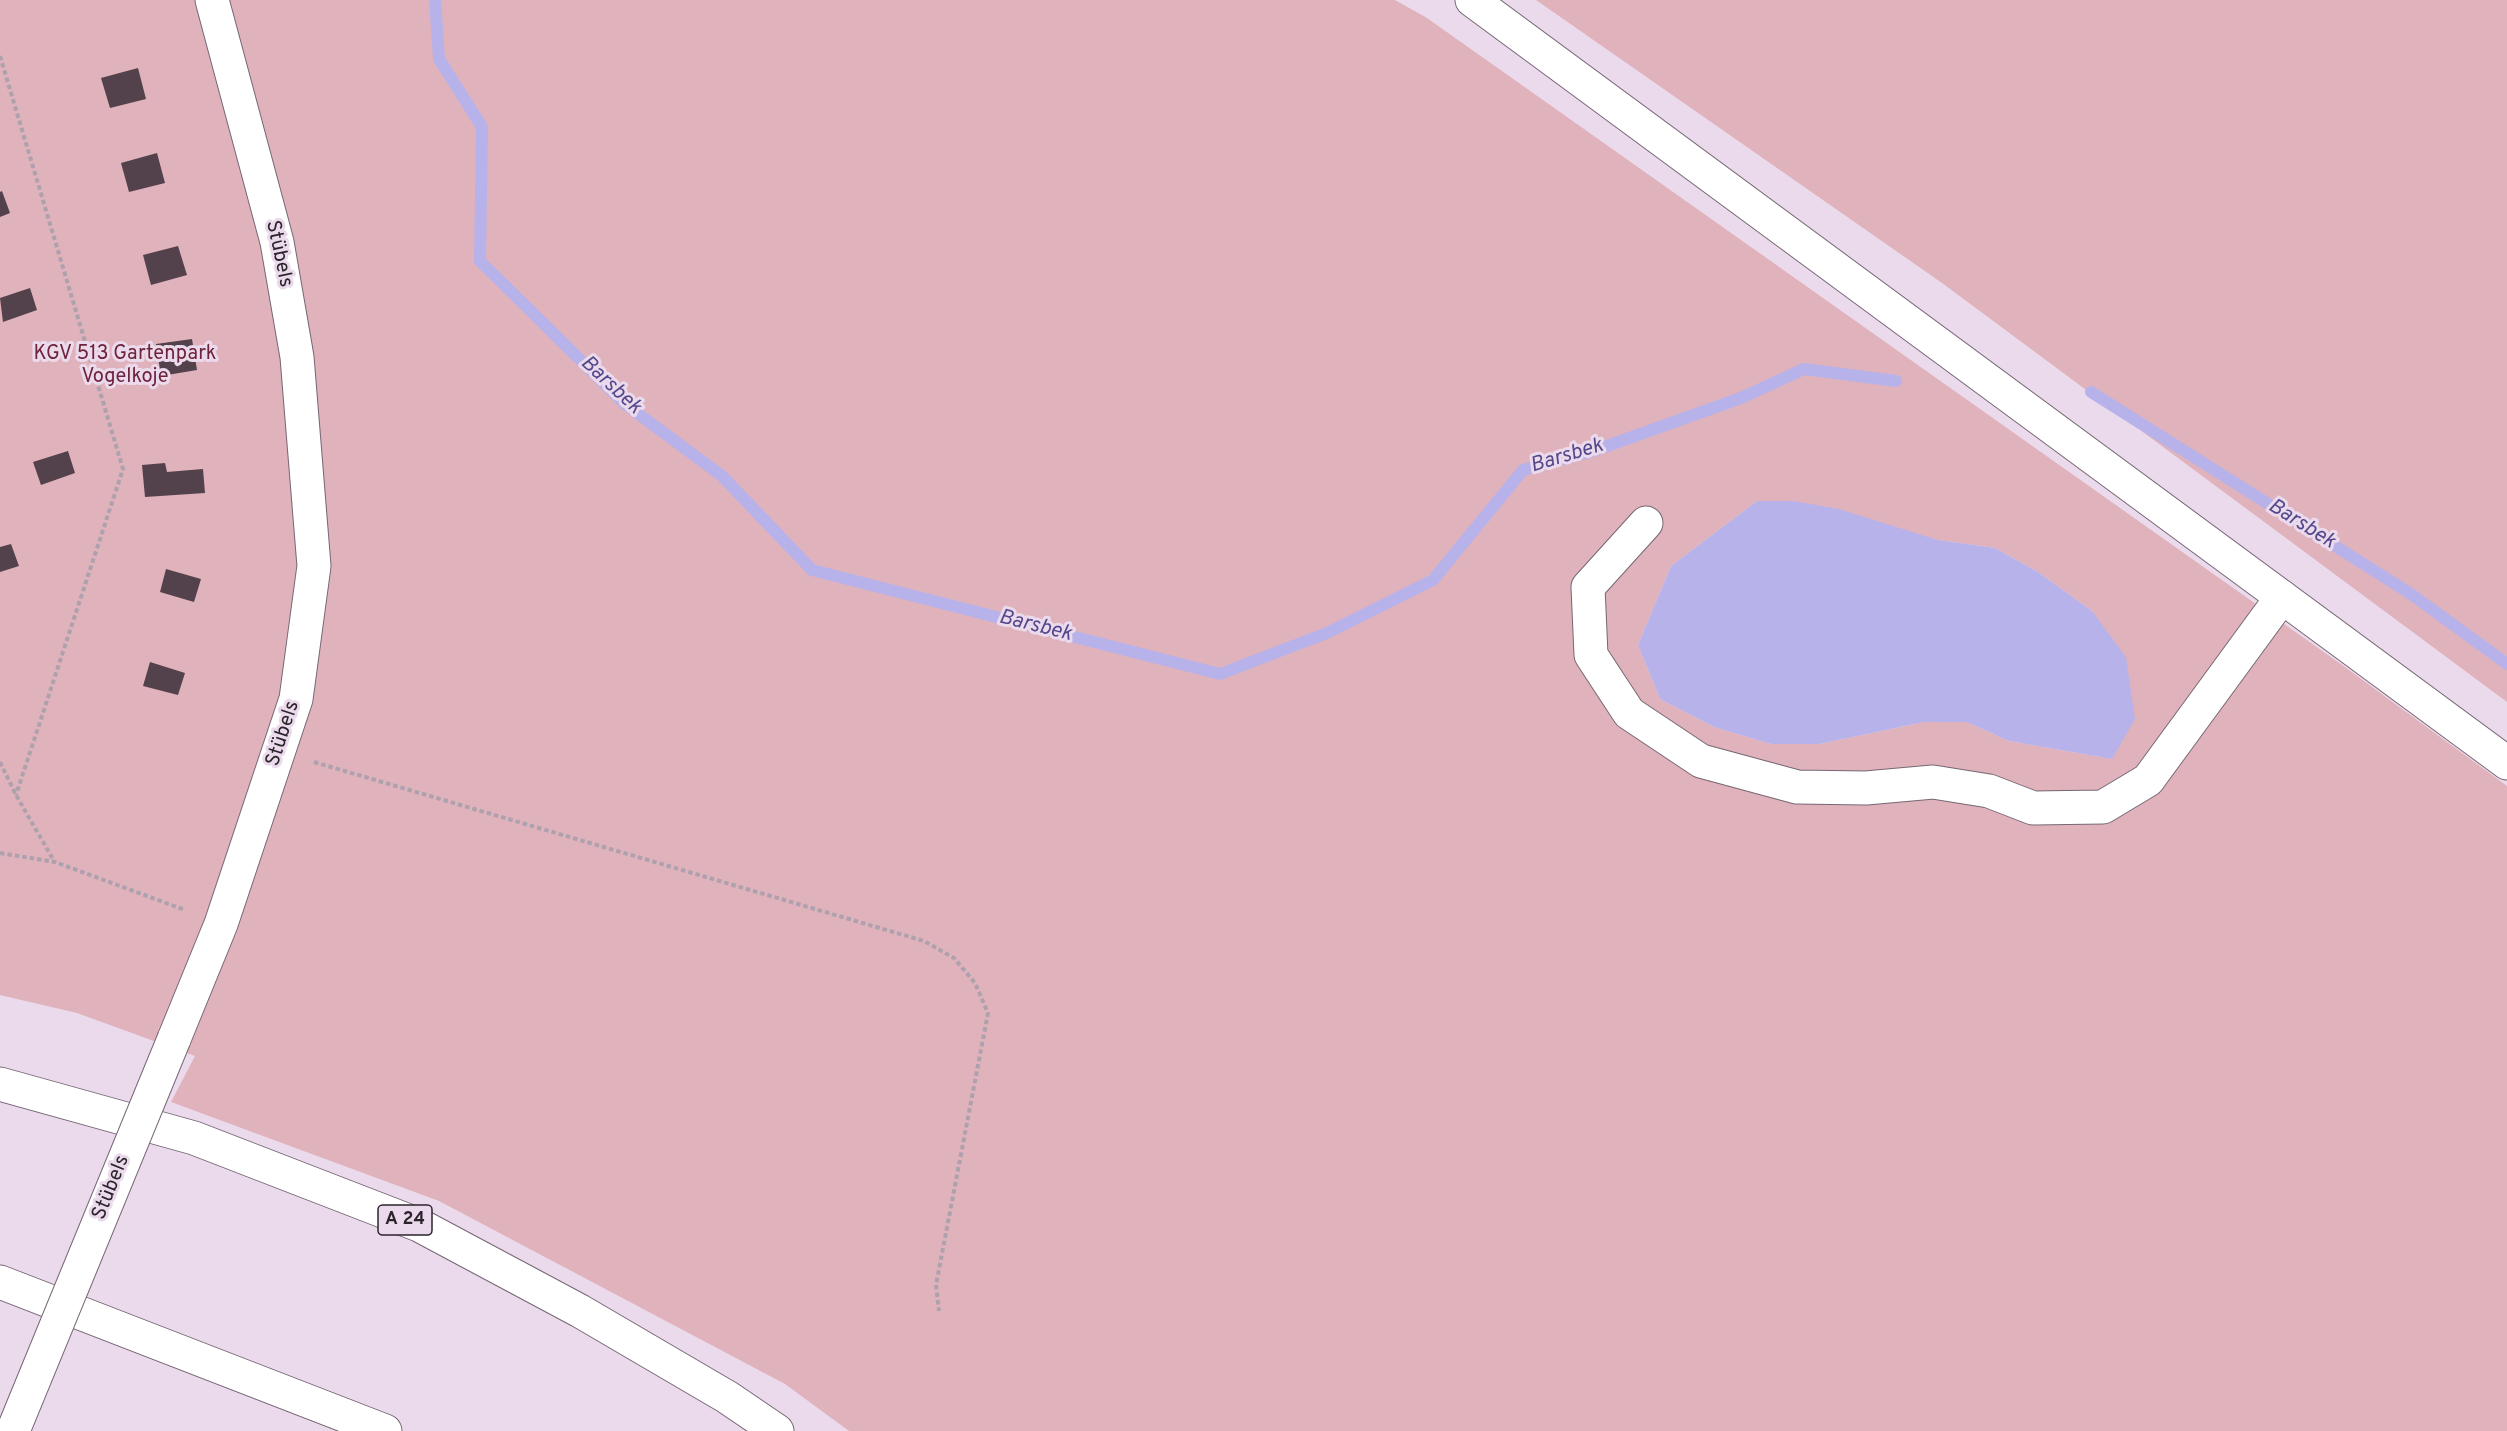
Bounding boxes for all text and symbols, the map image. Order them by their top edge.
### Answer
street label: Stübels [259,218,297,290]
park label: KGV 513 Gartenpark Vogelkoje [34,343,216,390]
water label: Barsbek [574,351,646,421]
water label: Barsbek [1528,434,1606,480]
water label: Barsbek [2263,495,2339,555]
water label: Barsbek [996,606,1074,648]
street label: Stübels [262,698,306,770]
street label: Stübels [88,1152,136,1224]
road number: A 24 [378,1205,432,1235]

